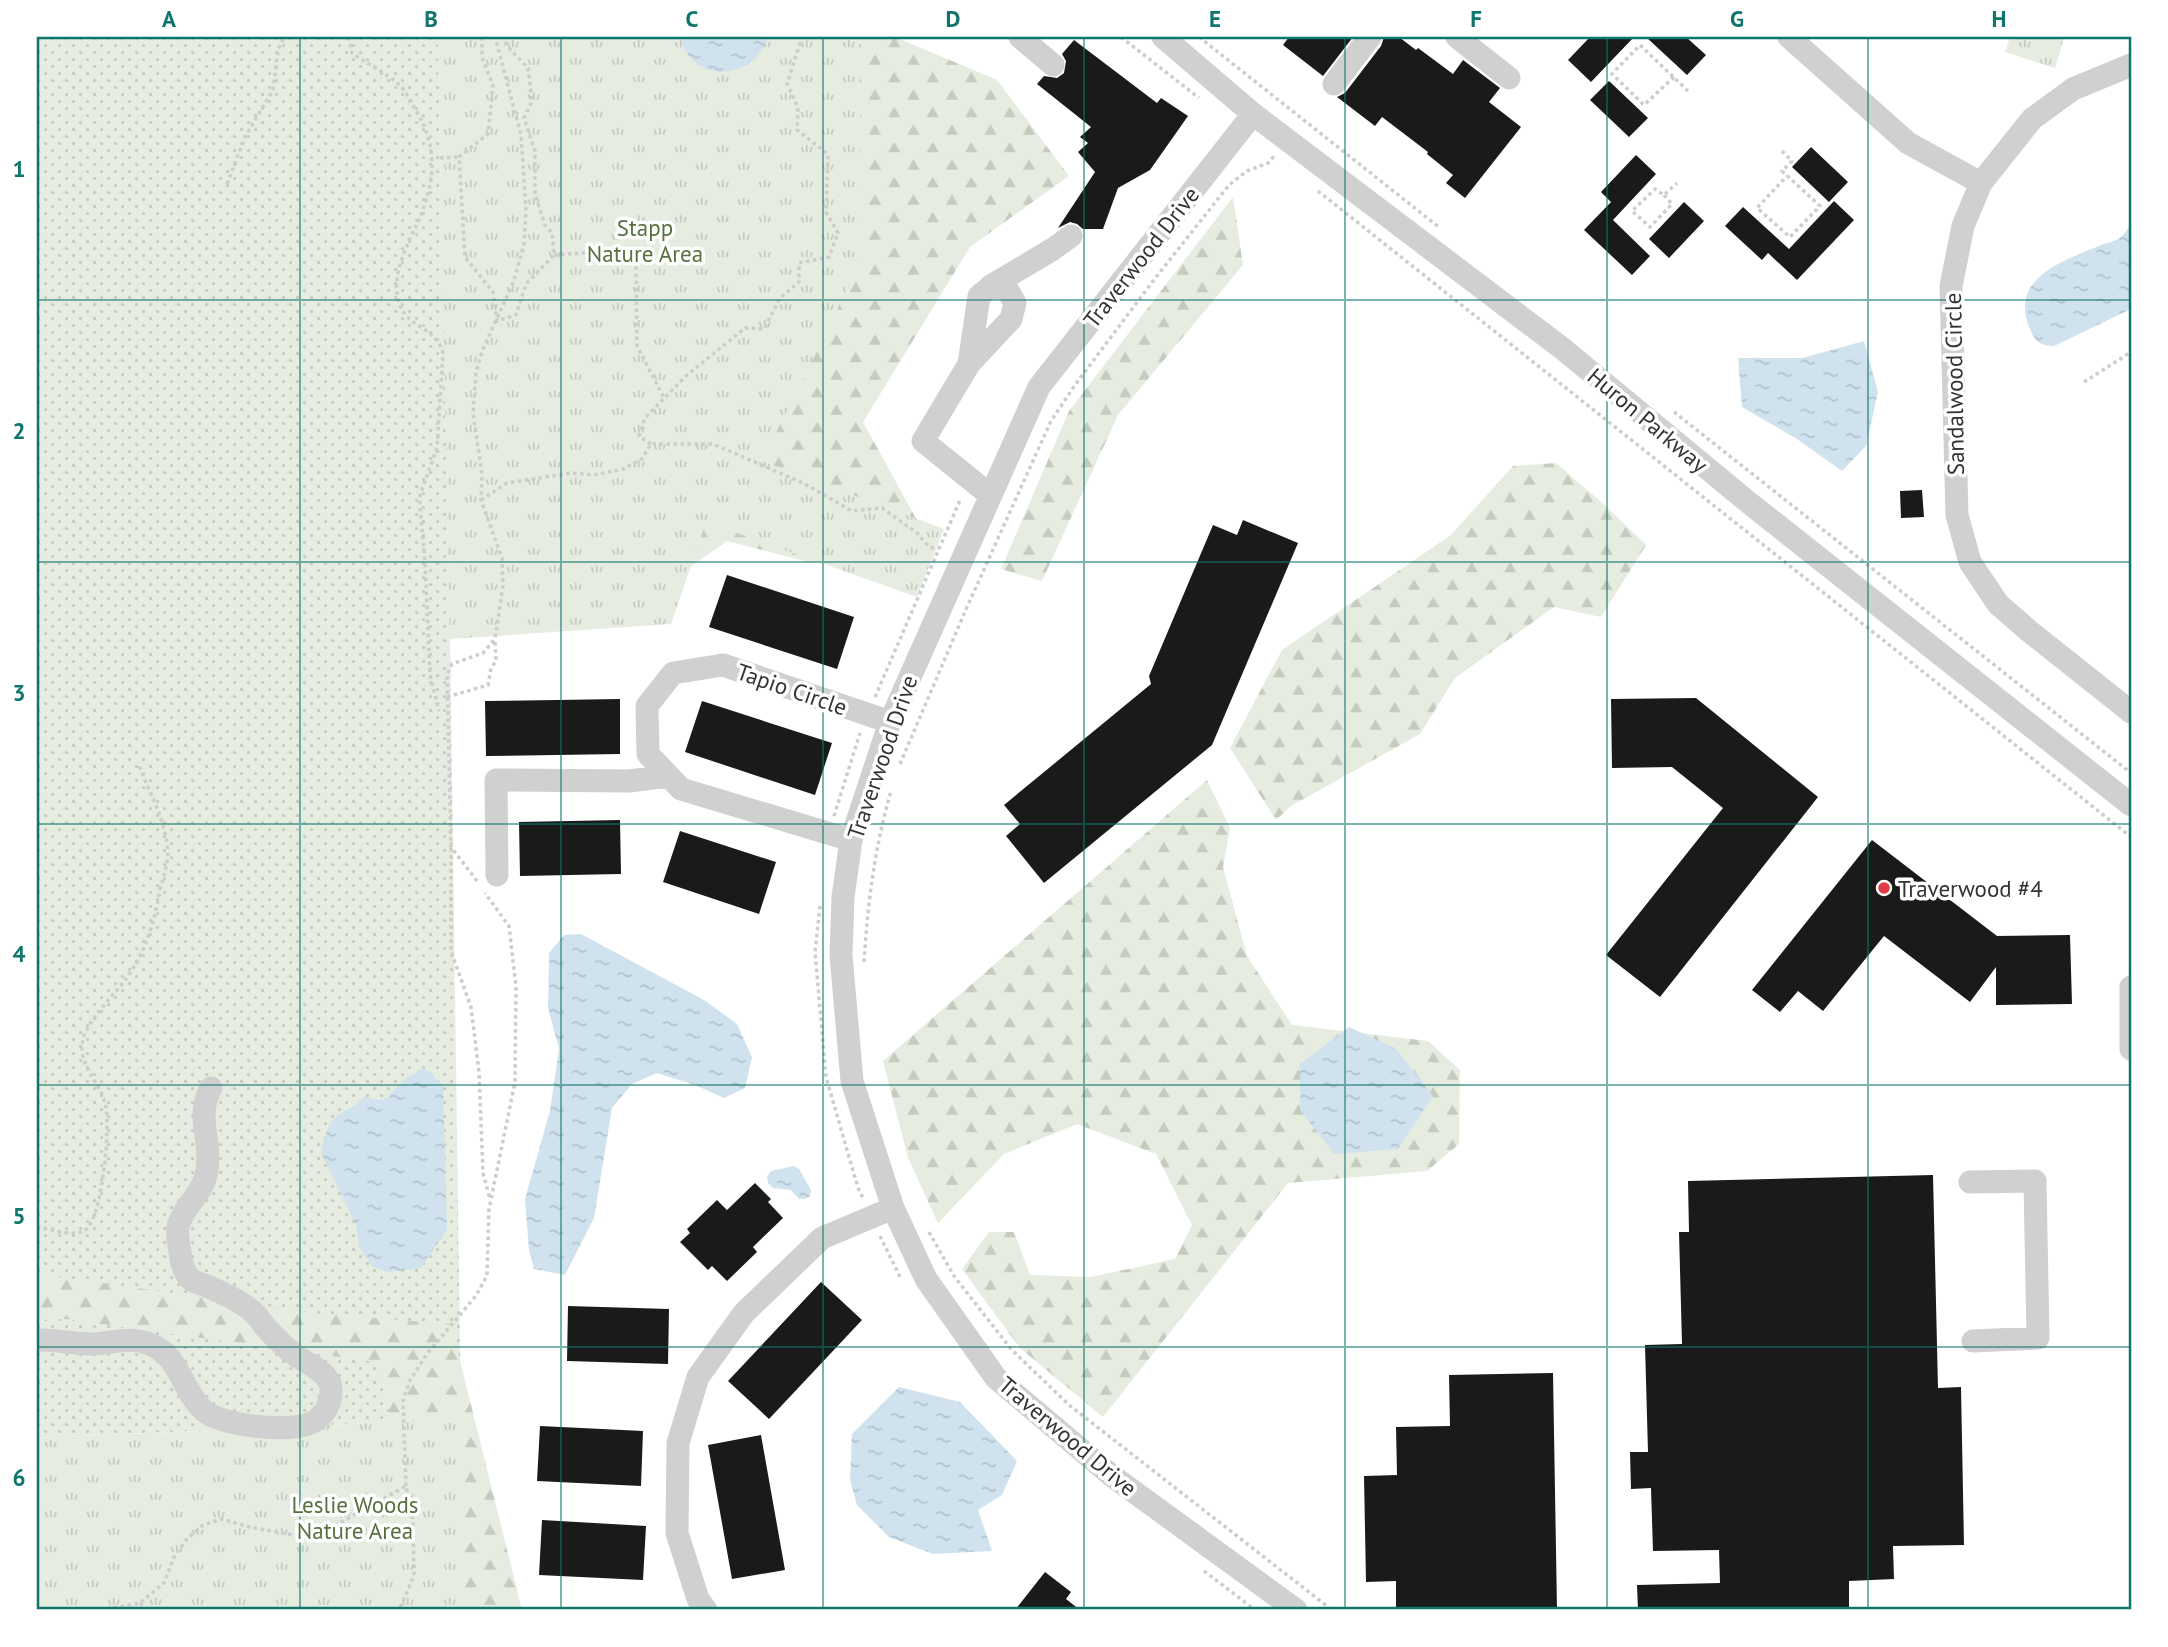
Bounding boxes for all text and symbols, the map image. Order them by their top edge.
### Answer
text: A [162,4,176,33]
text: B [424,4,438,33]
text: C [686,4,699,33]
text: D [946,4,960,33]
text: E [1209,4,1221,33]
text: F [1470,4,1482,33]
text: G [1730,4,1744,33]
text: H [1992,4,2006,33]
text: 1 [12,154,26,183]
street label: Traverwood Drive [1077,181,1205,333]
park label: Stapp Nature Area [587,213,703,268]
street label: Sandalwood Circle [1938,293,1970,475]
street label: Huron Parkway [1582,361,1714,479]
text: 2 [12,416,26,445]
street label: Tapio Circle [733,657,851,721]
street label: Traverwood Drive [840,671,924,843]
text: 3 [12,678,26,707]
place label: Traverwood #4 [1898,874,2043,903]
marker: Traverwood #4 [1876,880,1892,896]
text: 4 [12,939,26,968]
text: 5 [12,1201,26,1230]
street label: Traverwood Drive [993,1370,1143,1502]
text: 6 [12,1463,26,1492]
park label: Leslie Woods Nature Area [292,1490,418,1545]

